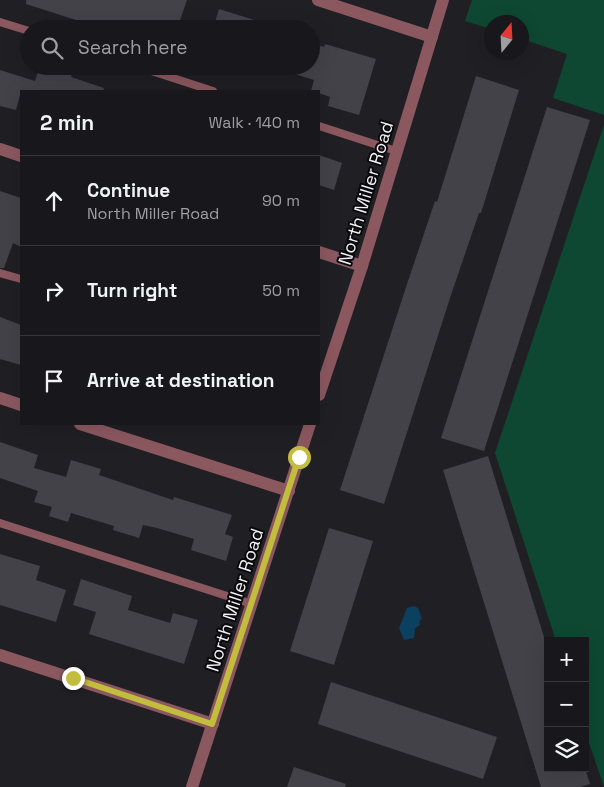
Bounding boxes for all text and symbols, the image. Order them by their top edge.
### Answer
north arrow [484,15,529,60]
search box [20,20,320,75]
icon: search [38,34,66,62]
text: Search here [78,35,188,60]
text: 2 min [40,109,94,136]
text: Walk · 140 m [208,112,300,133]
street label: North Miller Road [333,118,398,267]
text: Continue [87,178,170,203]
icon: ahead [40,187,68,215]
text: 90 m [262,190,300,211]
text: North Miller Road [87,203,219,224]
icon: right [40,277,68,305]
text: Turn right [87,278,177,303]
text: 50 m [262,280,300,301]
icon: arrive [40,367,68,395]
text: Arrive at destination [87,368,275,393]
route start [288,446,311,469]
street label: North Miller Road [201,526,268,674]
map controls [544,637,589,772]
button: + [544,637,589,682]
route end [62,667,85,690]
button: − [544,682,589,727]
button: layers [544,727,589,772]

